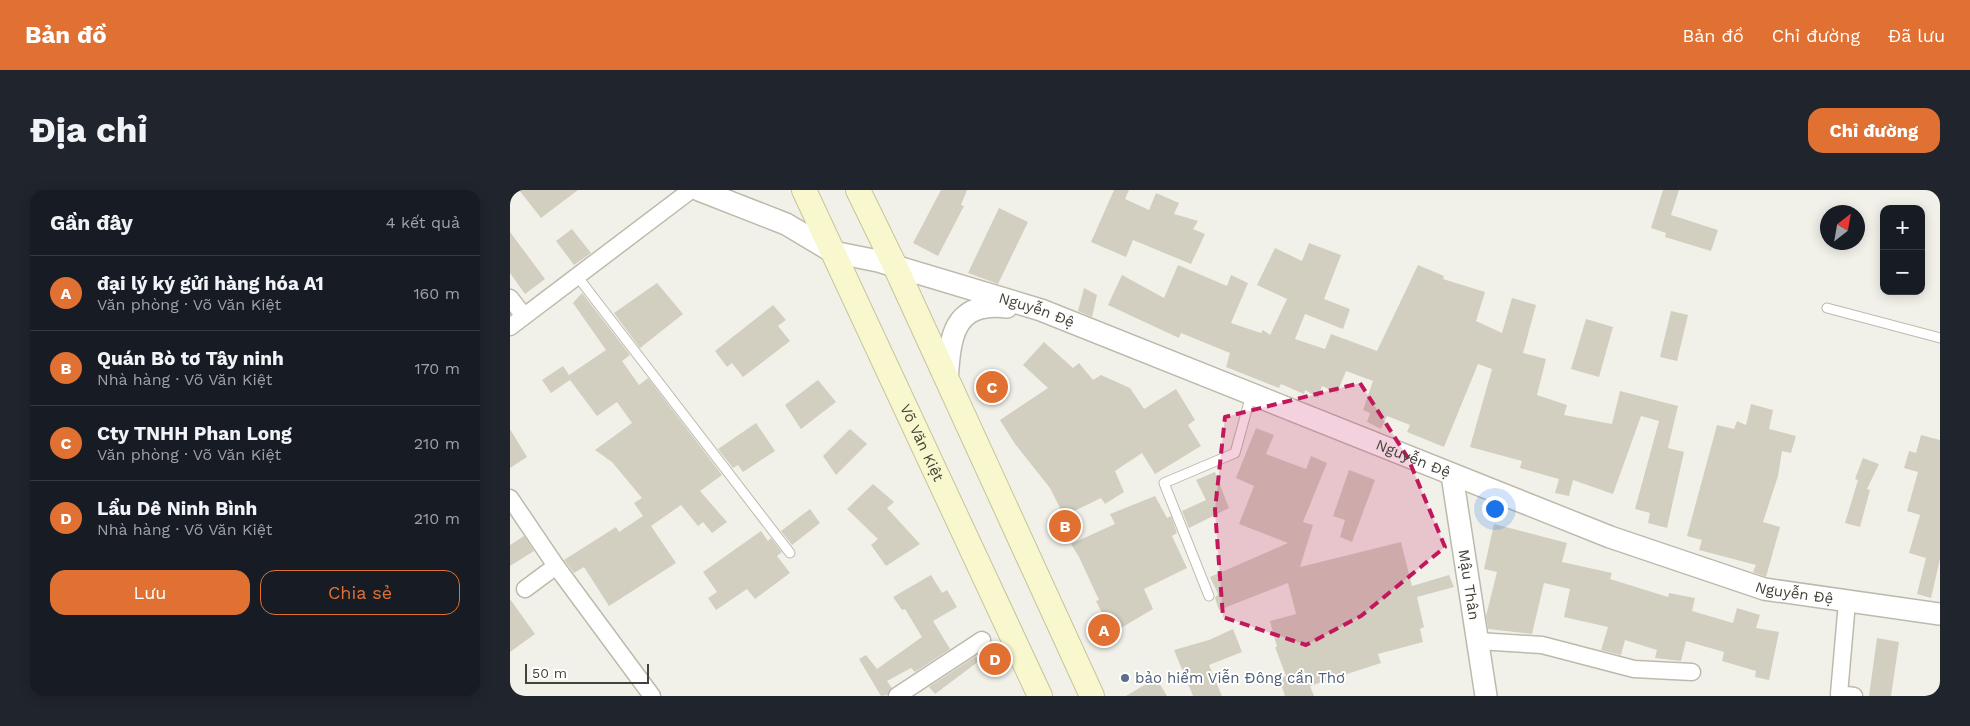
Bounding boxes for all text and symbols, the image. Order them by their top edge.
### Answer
text: Bản đồ [25,21,107,49]
text: Bản đồ [1682,25,1744,46]
text: Chỉ đường [1772,25,1860,46]
text: Đã lưu [1888,25,1945,46]
button: Chỉ đường [1808,108,1940,153]
text: Địa chỉ [30,109,148,151]
north arrow [1820,205,1865,250]
map controls [1880,205,1925,295]
button: + [1880,205,1925,250]
text: Gần đây [50,210,133,235]
text: 4 kết quả [386,213,460,232]
button: − [1880,250,1925,295]
text: đại lý ký gửi hàng hóa A1 [97,272,324,295]
text: A [61,284,71,303]
text: 160 m [413,284,460,303]
street label: Nguyễn Đệ [997,289,1077,331]
text: Văn phòng · Võ Văn Kiệt [97,295,281,314]
text: Quán Bò tơ Tây ninh [97,347,284,370]
text: B [61,359,71,378]
text: 170 m [414,359,460,378]
pin: C [976,368,1008,406]
text: Nhà hàng · Võ Văn Kiệt [97,370,273,389]
street label: Võ Văn Kiệt [896,401,948,485]
text: Cty TNHH Phan Long [97,422,292,445]
text: C [61,434,71,453]
text: 210 m [414,434,460,453]
street label: Nguyễn Đệ [1373,436,1453,481]
text: Văn phòng · Võ Văn Kiệt [97,445,281,464]
your location [1482,496,1508,522]
text: Lẩu Dê Ninh Bình [97,497,257,520]
pin: B [1049,507,1081,545]
text: D [60,509,72,528]
text: 210 m [414,509,460,528]
text: Nhà hàng · Võ Văn Kiệt [97,520,273,539]
street label: Mậu Thân [1455,548,1483,621]
button: Lưu [50,570,250,615]
button: Chia sẻ [260,570,460,615]
street label: Nguyễn Đệ [1753,578,1835,608]
pin: A [1088,611,1120,649]
pin: D [979,640,1011,678]
scale bar [525,661,649,684]
text: 50 m [532,665,567,681]
place label: bảo hiểm Viễn Đông cần Thơ [1135,668,1345,687]
marker: bảo hiểm Viễn Đông cần Thơ [1119,672,1131,684]

